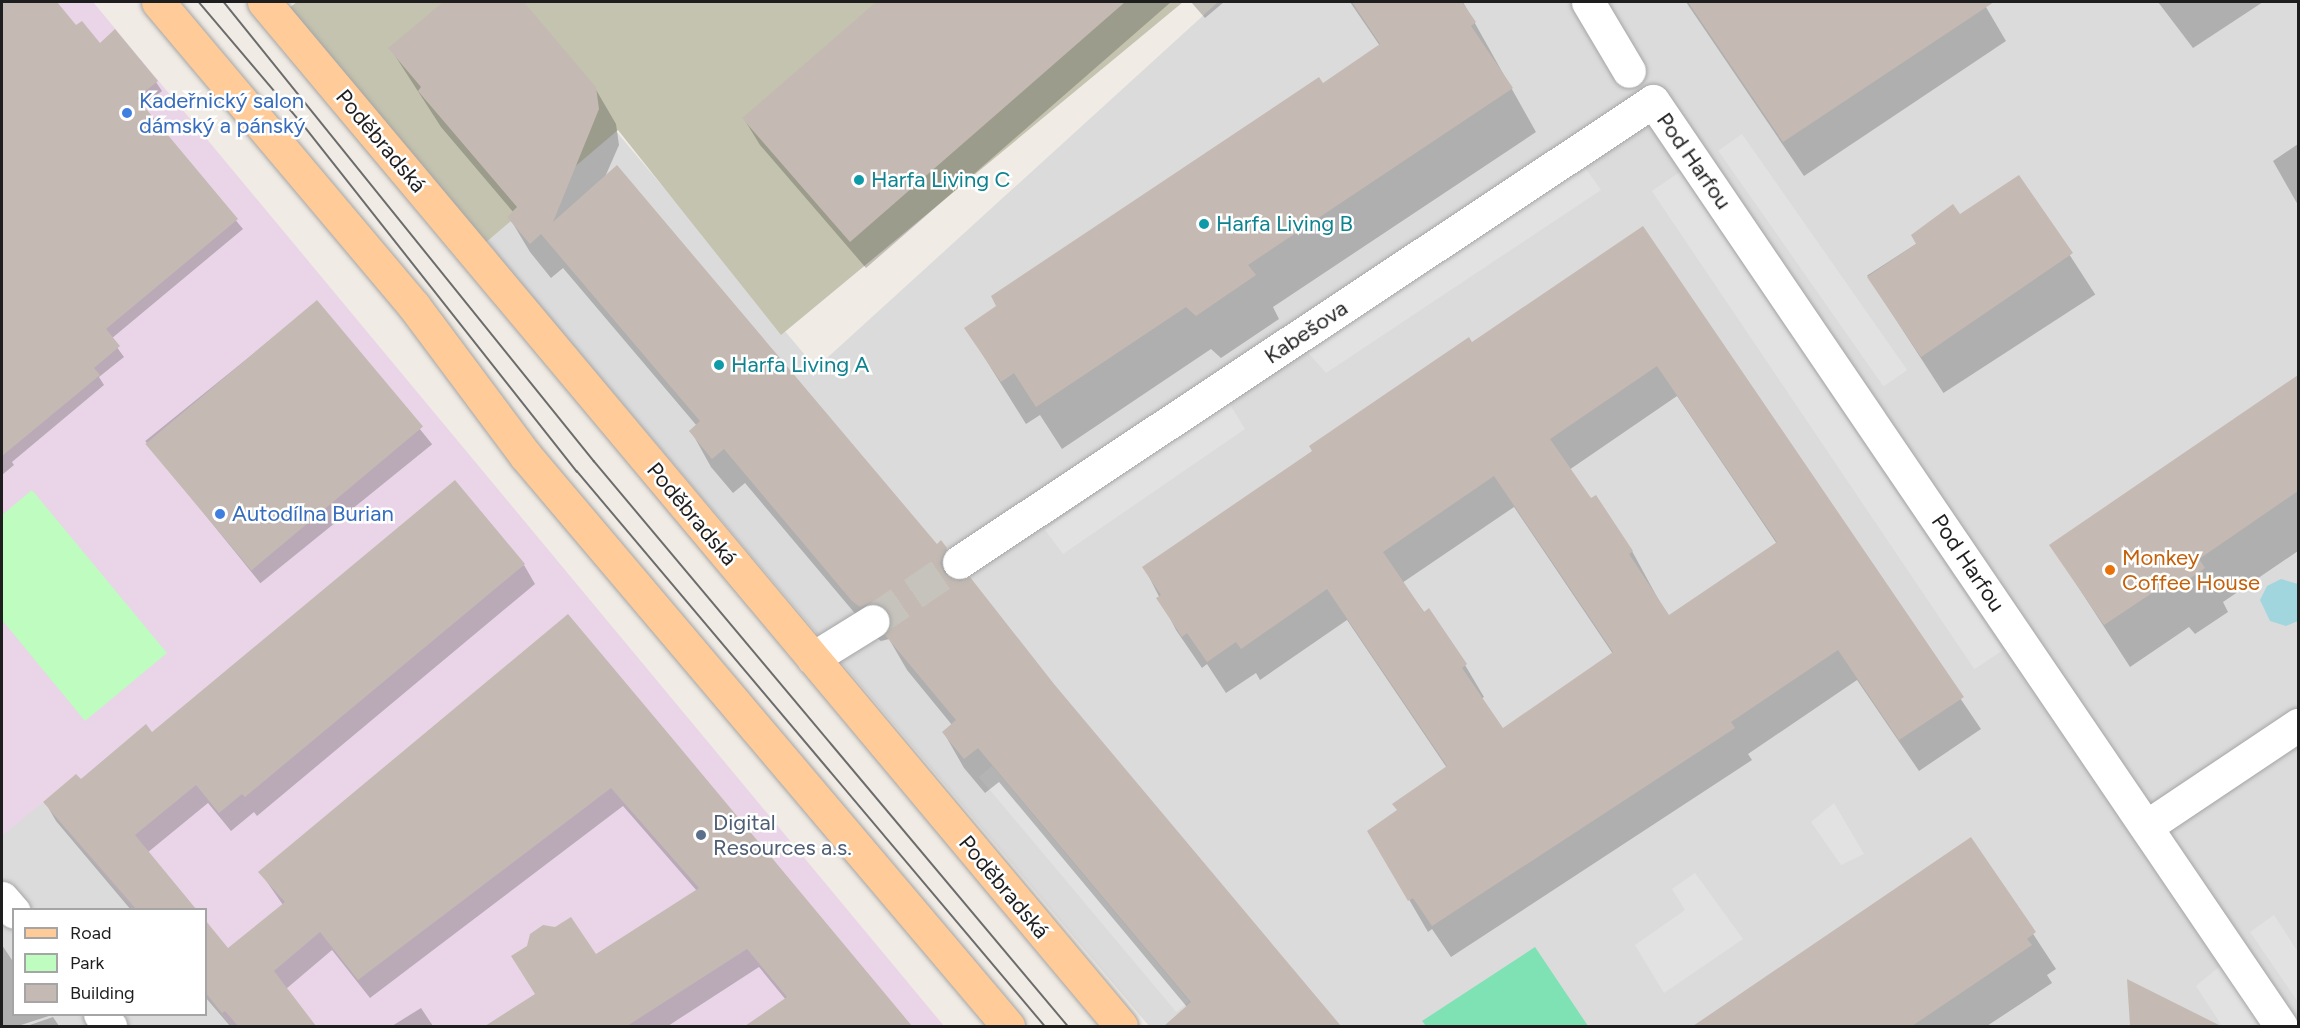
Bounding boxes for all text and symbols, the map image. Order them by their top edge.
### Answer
street label: Poděbradská [330,84,432,198]
place label: Kadeřnický salon dámský a pánský [139,87,305,138]
marker: Kadeřnický salon dámský a pánský [120,106,134,120]
street label: Pod Harfou [1651,108,1737,214]
place label: Harfa Living C [871,167,1010,193]
marker: Harfa Living C [852,173,866,187]
place label: Harfa Living B [1216,211,1353,237]
marker: Harfa Living B [1197,217,1211,231]
street label: Kabešova [1259,295,1353,369]
place label: Harfa Living A [731,352,869,378]
marker: Harfa Living A [712,358,726,372]
street label: Poděbradská [641,457,743,571]
place label: Autodílna Burian [232,501,394,527]
marker: Autodílna Burian [213,507,227,521]
street label: Pod Harfou [1926,509,2010,617]
place label: Monkey Coffee House [2122,544,2260,596]
marker: Monkey Coffee House [2103,563,2117,577]
place label: Digital Resources a.s. [713,809,852,860]
marker: Digital Resources a.s. [694,828,708,842]
street label: Poděbradská [953,830,1055,944]
legend [12,908,207,1016]
text: Road [70,922,111,944]
text: Park [70,952,104,974]
text: Building [70,982,135,1004]

